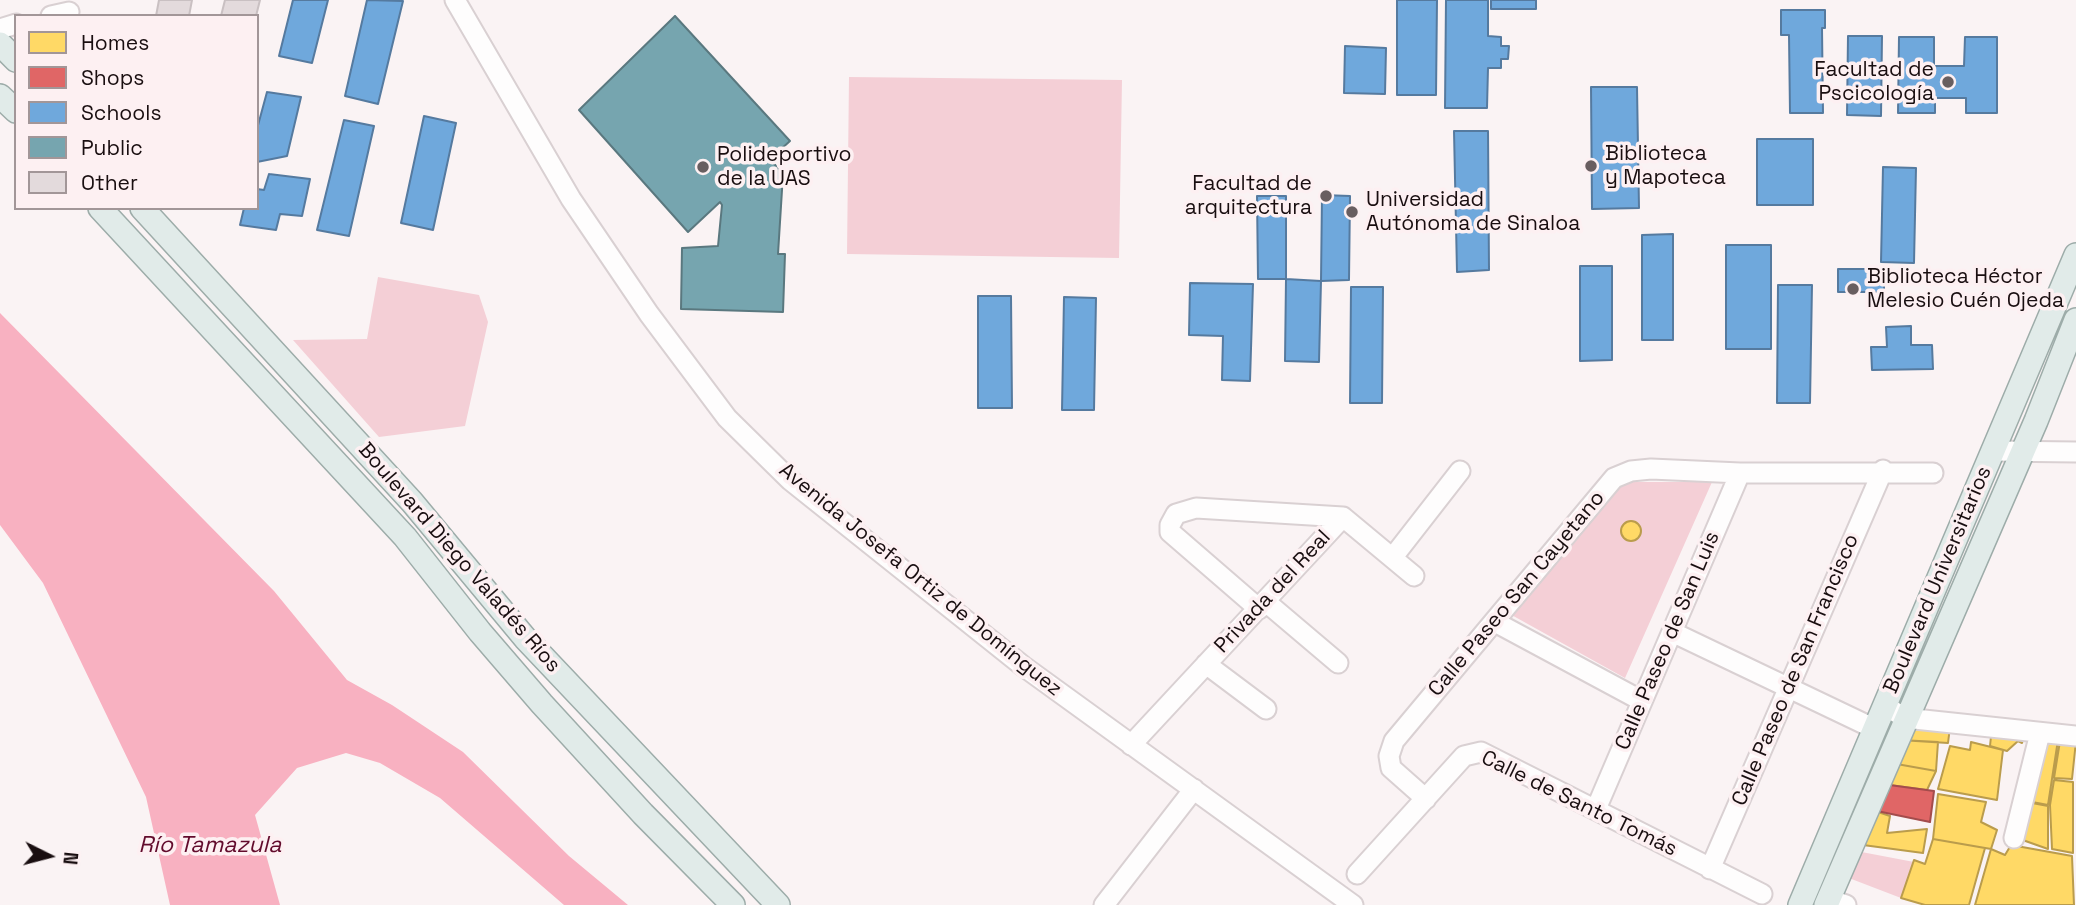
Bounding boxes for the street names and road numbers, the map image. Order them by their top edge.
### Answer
street label: Boulevard Diego Valadés Ríos [352,438,566,678]
street label: Avenida Josefa Ortiz de Domínguez [774,458,1066,702]
street label: Boulevard Universitarios [1879,463,1997,697]
street label: Calle Paseo San Cayetano [1424,486,1610,702]
street label: Privada del Real [1210,525,1336,659]
street label: Calle Paseo de San Luis [1611,528,1725,754]
street label: Calle Paseo de San Francisco [1727,530,1865,810]
street label: Calle de Santo Tomás [1477,746,1681,862]

